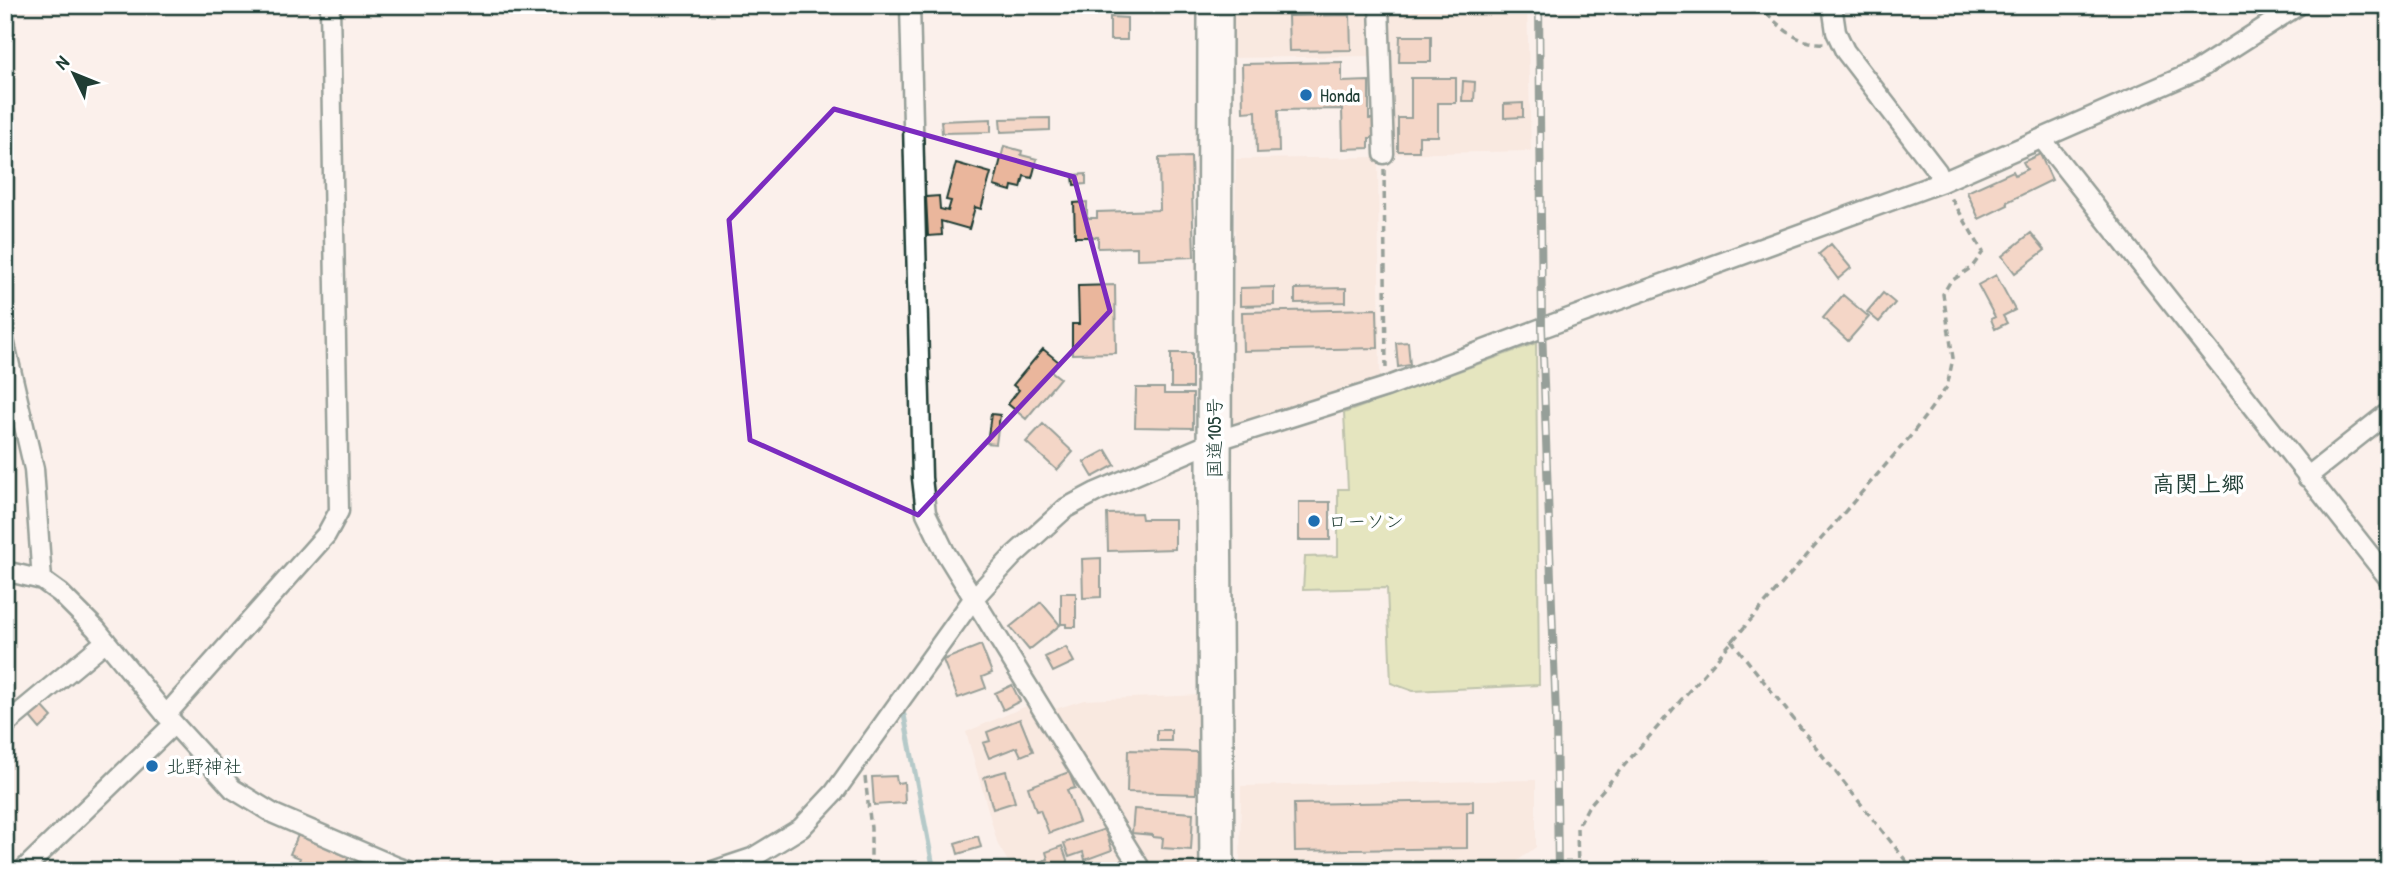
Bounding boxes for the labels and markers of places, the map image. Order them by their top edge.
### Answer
place label: Honda [1320,82,1361,108]
marker: Honda [1298,87,1314,103]
place label: ローソン [1328,508,1404,534]
marker: ローソン [1306,513,1322,529]
place label: 北野神社 [166,753,242,779]
marker: 北野神社 [144,758,160,774]

